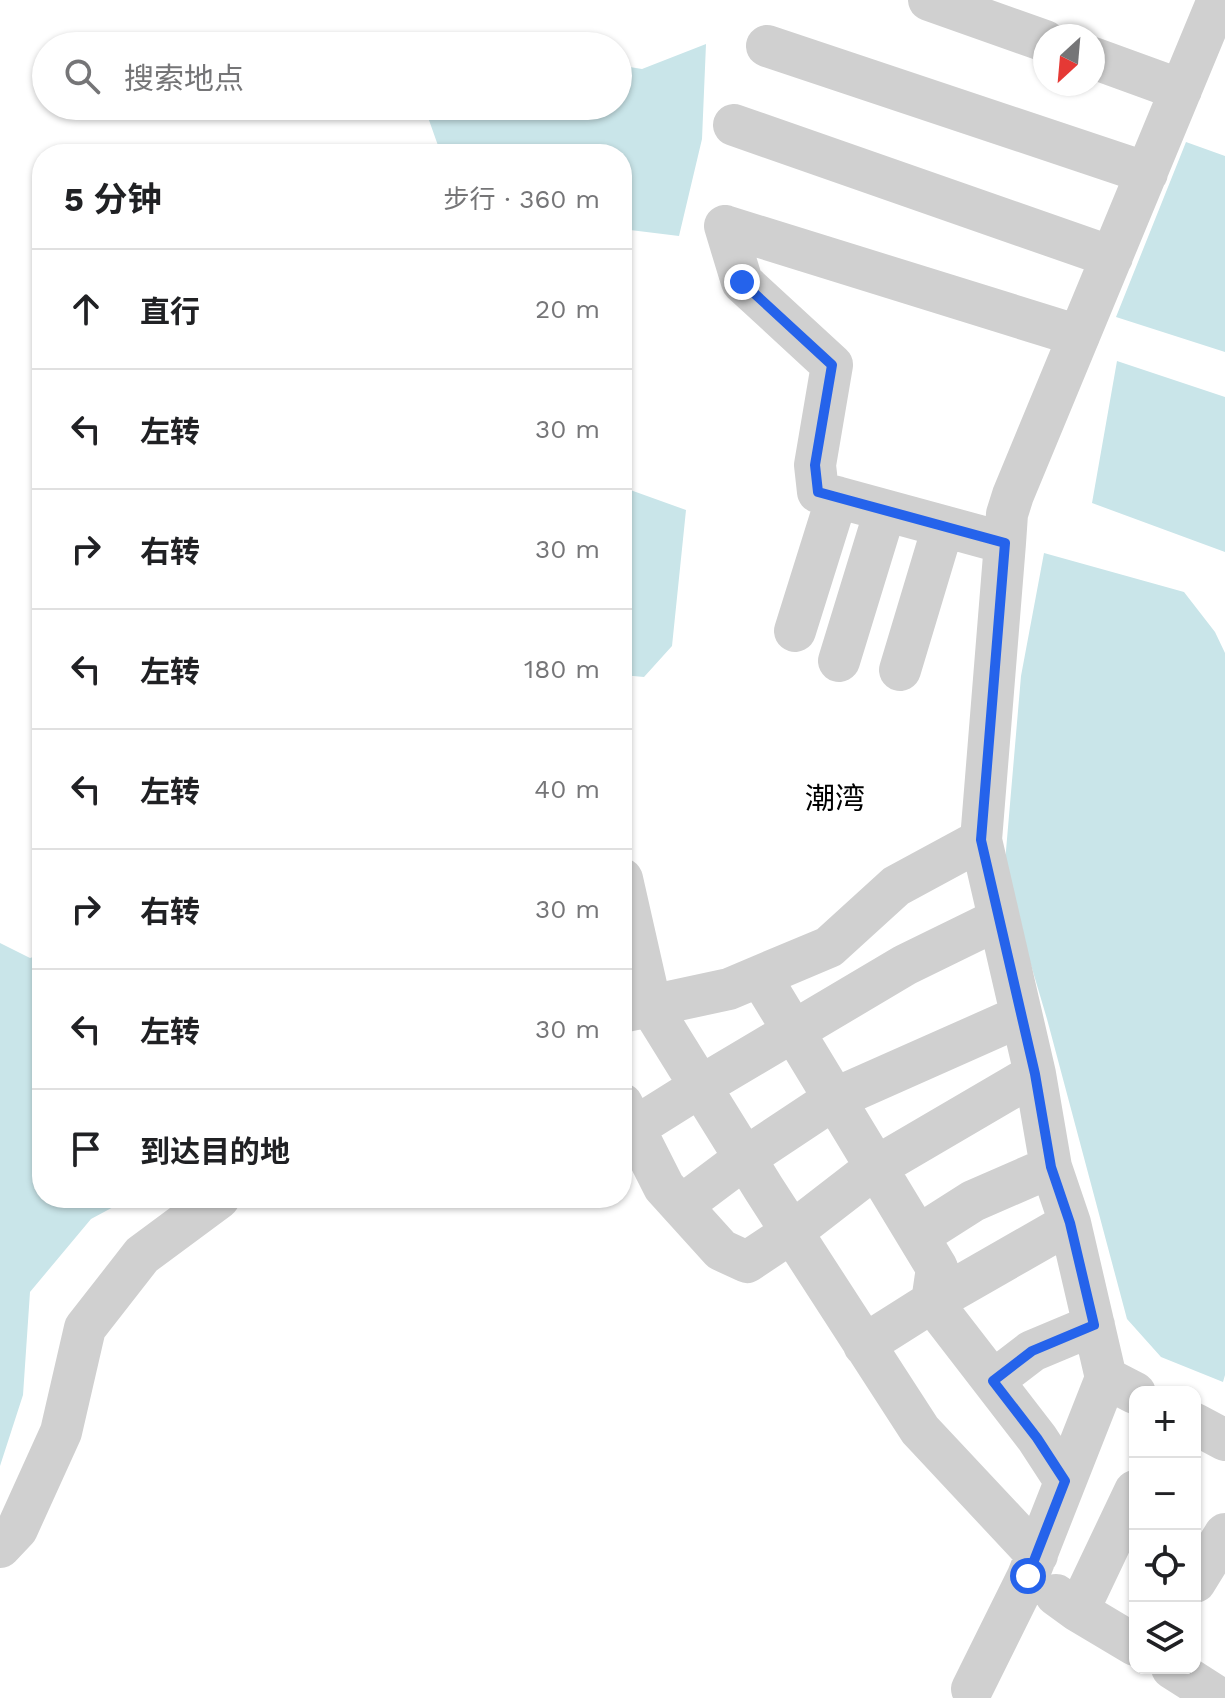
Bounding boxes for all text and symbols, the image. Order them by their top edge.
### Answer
north arrow [1033,24,1105,96]
search box [32,32,632,120]
icon: search [60,54,104,98]
text: 搜索地点 [124,61,244,96]
text: 5 分钟 [64,179,162,219]
text: 步行 · 360 m [444,184,600,214]
route end [724,264,760,300]
icon: ahead [64,287,108,331]
text: 直行 [140,294,200,329]
text: 20 m [535,294,600,324]
icon: left [64,407,108,451]
text: 左转 [140,414,200,449]
text: 30 m [535,414,600,444]
icon: right [64,527,108,571]
text: 右转 [140,534,200,569]
text: 30 m [535,534,600,564]
icon: left [64,647,108,691]
text: 左转 [140,654,200,689]
text: 180 m [524,654,600,684]
icon: left [64,767,108,811]
text: 左转 [140,774,200,809]
text: 40 m [534,774,600,804]
district label: 潮湾 [805,781,865,816]
icon: right [64,887,108,931]
text: 右转 [140,894,200,929]
text: 30 m [535,894,600,924]
icon: left [64,1007,108,1051]
text: 左转 [140,1014,200,1049]
text: 30 m [535,1014,600,1044]
icon: arrive [64,1127,108,1171]
text: 到达目的地 [140,1134,290,1169]
map controls [1129,1386,1201,1674]
button: + [1129,1386,1201,1458]
button: − [1129,1458,1201,1530]
button: locate [1129,1530,1201,1602]
route start [1010,1558,1046,1594]
button: layers [1129,1602,1201,1674]

